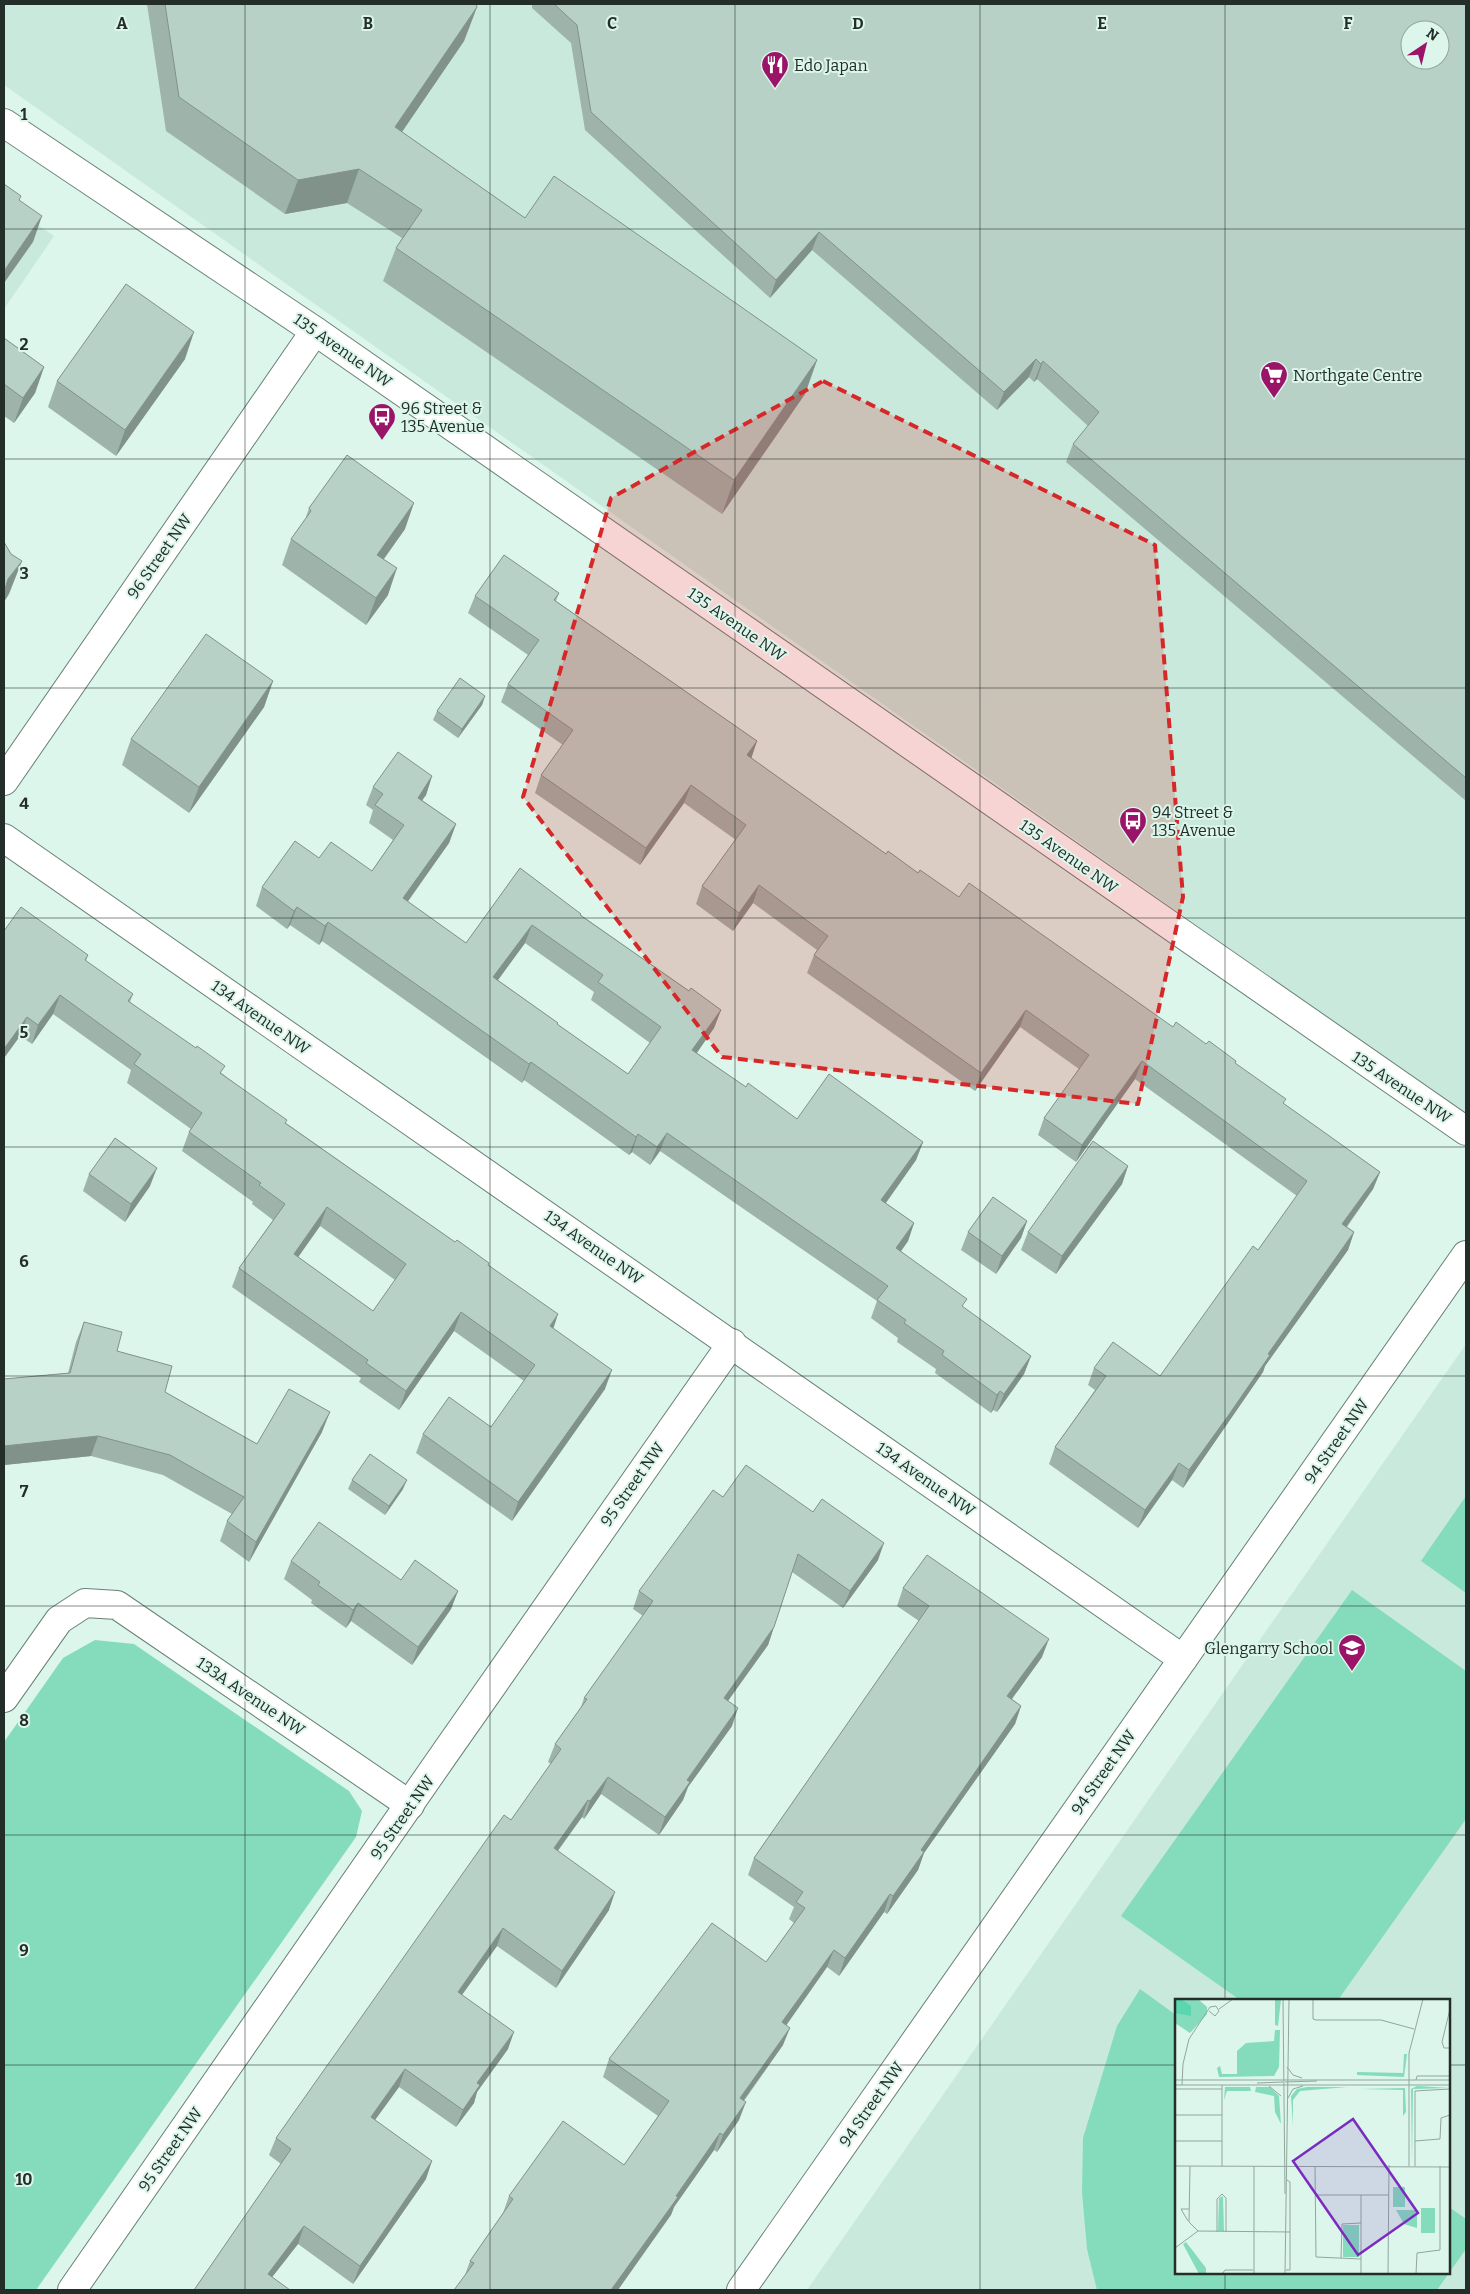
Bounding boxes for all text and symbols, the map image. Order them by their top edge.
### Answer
text: A [116,14,128,33]
text: B [363,14,373,33]
text: C [607,14,617,33]
text: D [852,14,864,33]
text: E [1097,14,1107,33]
text: F [1344,14,1353,33]
north arrow [1400,20,1450,70]
text: N [1423,25,1442,45]
restaurant icon: Edo Japan [760,50,790,89]
place label: Edo Japan [794,56,868,75]
text: 1 [21,105,28,124]
street label: 135 Avenue NW [290,310,396,392]
text: 2 [19,335,29,354]
supermarket icon: Northgate Centre [1259,360,1289,399]
place label: Northgate Centre [1293,366,1422,385]
place label: 96 Street & 135 Avenue [401,399,485,436]
bus stop icon: 96 Street & 135 Avenue [367,402,397,441]
street label: 96 Street NW [123,510,196,602]
text: 3 [19,564,29,583]
street label: 135 Avenue NW [684,584,790,666]
text: 4 [19,794,29,813]
place label: 94 Street & 135 Avenue [1152,803,1236,840]
bus stop icon: 94 Street & 135 Avenue [1118,806,1148,845]
street label: 135 Avenue NW [1016,816,1122,898]
street label: 134 Avenue NW [208,976,314,1059]
text: 5 [20,1023,29,1042]
street label: 135 Avenue NW [1349,1047,1455,1128]
street label: 134 Avenue NW [541,1206,647,1289]
text: 6 [19,1252,29,1271]
street label: 94 Street NW [1300,1395,1373,1487]
street label: 95 Street NW [596,1438,669,1530]
street label: 134 Avenue NW [873,1438,979,1521]
text: 7 [20,1482,29,1501]
school or university icon: Glengarry School [1337,1633,1367,1672]
place label: Glengarry School [1204,1639,1333,1658]
street label: 133A Avenue NW [193,1653,309,1740]
text: 8 [19,1711,29,1730]
street label: 94 Street NW [1067,1726,1140,1818]
street label: 95 Street NW [366,1771,439,1863]
text: 9 [19,1941,29,1960]
inset map [1175,1999,1450,2274]
street label: 94 Street NW [835,2058,908,2150]
street label: 95 Street NW [134,2103,207,2195]
text: 10 [15,2170,33,2189]

